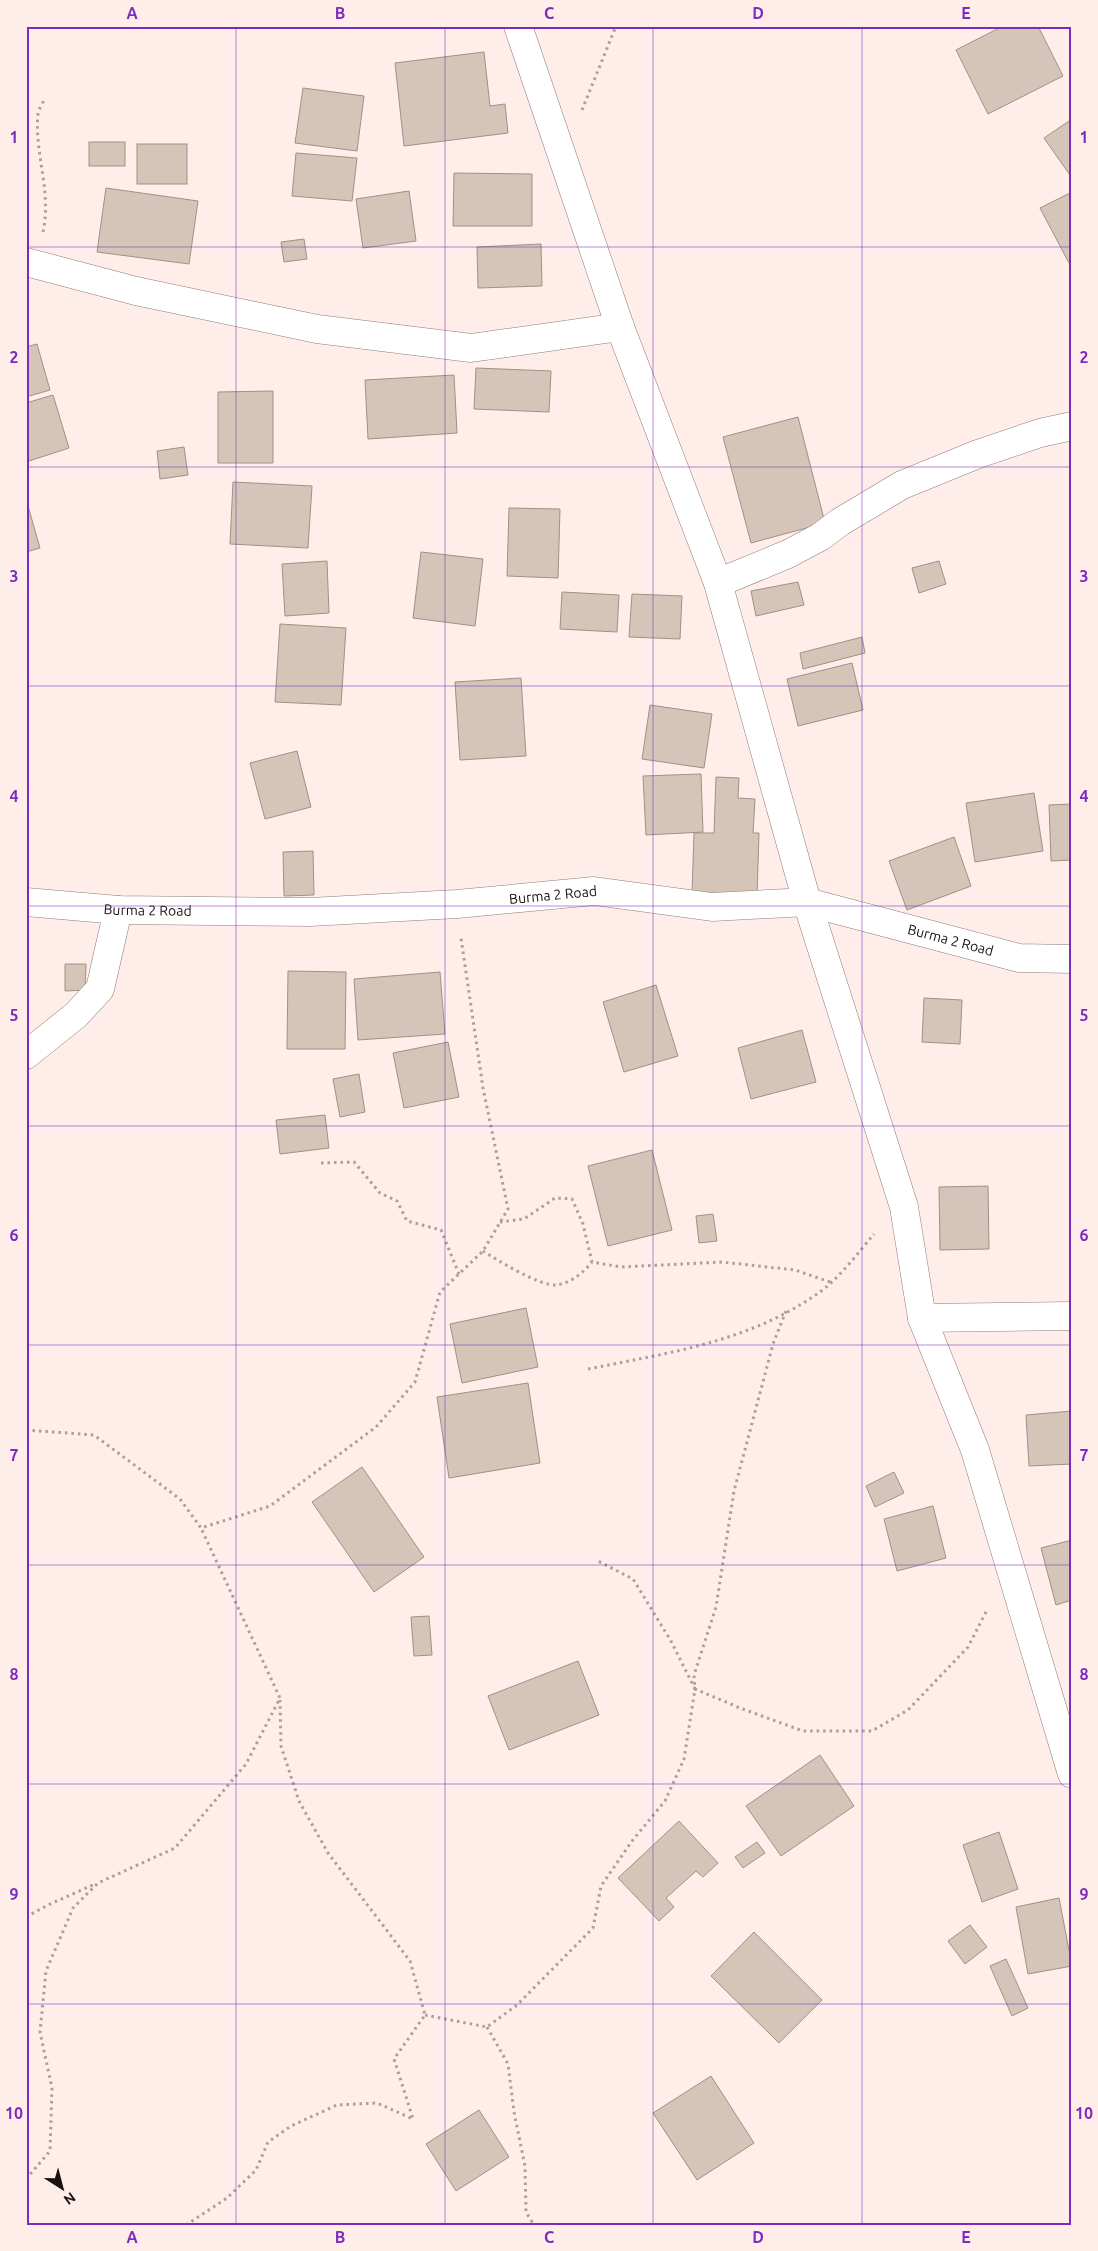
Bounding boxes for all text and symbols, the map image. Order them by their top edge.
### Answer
text: A [126,4,138,22]
text: B [335,4,345,22]
text: C [544,4,554,22]
text: D [752,4,764,22]
text: E [961,4,971,22]
text: 1 [9,128,19,146]
text: 1 [1079,128,1089,146]
text: 2 [9,348,19,366]
text: 2 [1079,348,1089,366]
text: 3 [9,567,19,585]
text: 3 [1079,567,1089,585]
text: 4 [9,787,19,805]
text: 4 [1079,787,1089,805]
street label: Burma 2 Road [508,883,598,907]
street label: Burma 2 Road [103,901,192,919]
street label: Burma 2 Road [906,921,995,959]
text: 5 [9,1006,19,1024]
text: 5 [1079,1006,1089,1024]
text: 6 [9,1226,19,1244]
text: 6 [1079,1226,1089,1244]
text: 7 [9,1446,19,1464]
text: 7 [1079,1446,1089,1464]
text: 8 [9,1665,19,1683]
text: 8 [1079,1665,1089,1683]
text: 9 [9,1885,19,1903]
text: 9 [1079,1885,1089,1903]
text: 10 [5,2104,23,2122]
text: 10 [1075,2104,1093,2122]
north arrow [38,2164,88,2214]
text: N [61,2189,79,2208]
text: A [126,2228,138,2246]
text: B [335,2228,345,2246]
text: C [544,2228,554,2246]
text: D [752,2228,764,2246]
text: E [961,2228,971,2246]

